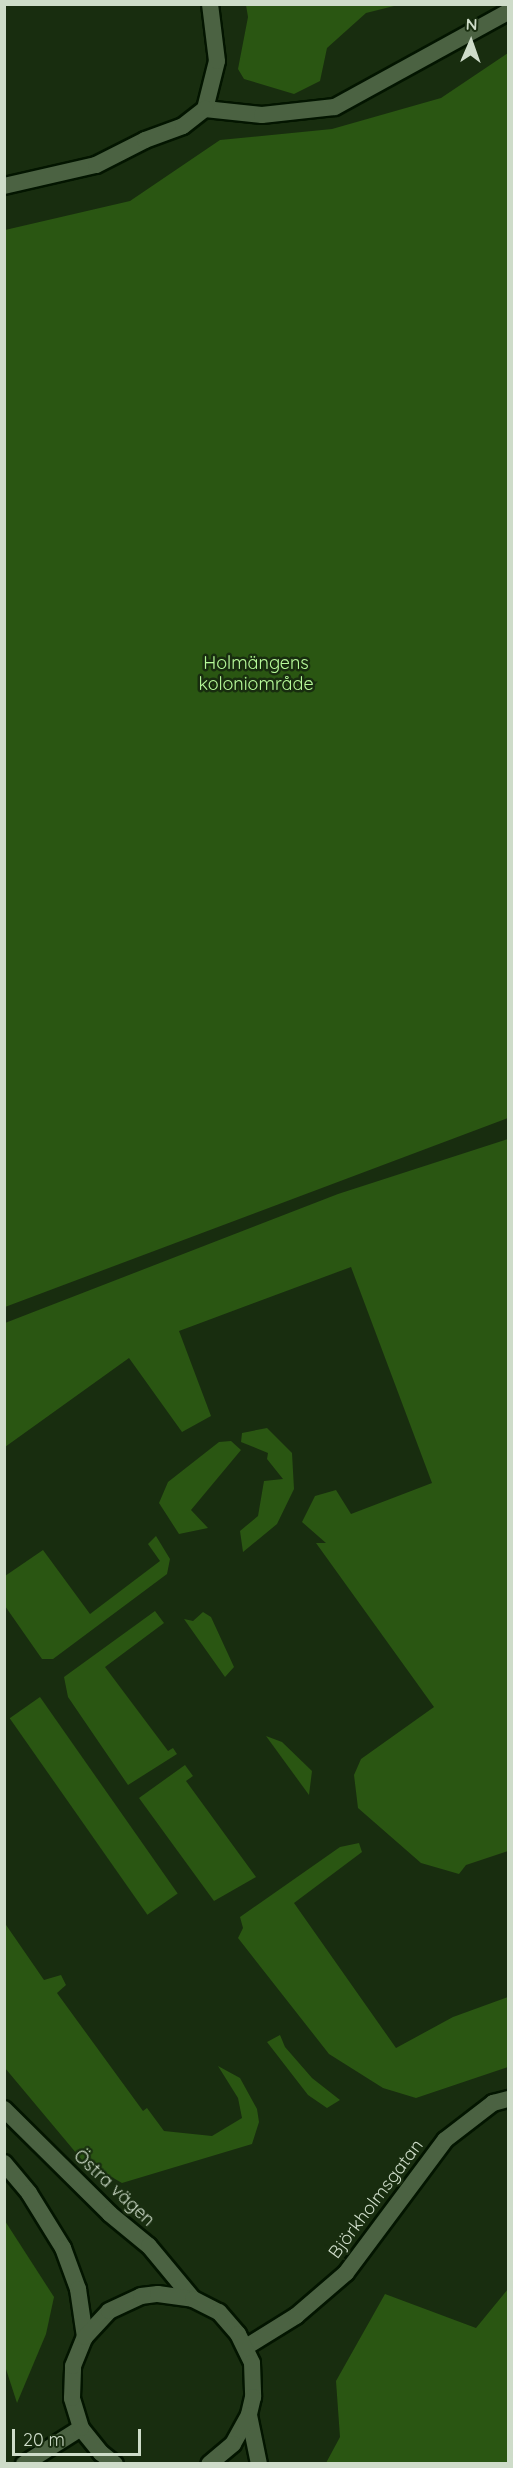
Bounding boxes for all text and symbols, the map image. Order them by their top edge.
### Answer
north arrow [441,12,501,72]
text: N [465,14,478,34]
park label: Holmängens koloniområde [198,653,314,696]
street label: Björkholmsgatan [324,2135,428,2263]
street label: Östra vägen [69,2145,159,2231]
scale bar [15,2417,144,2455]
text: 20 m [23,2428,65,2451]

